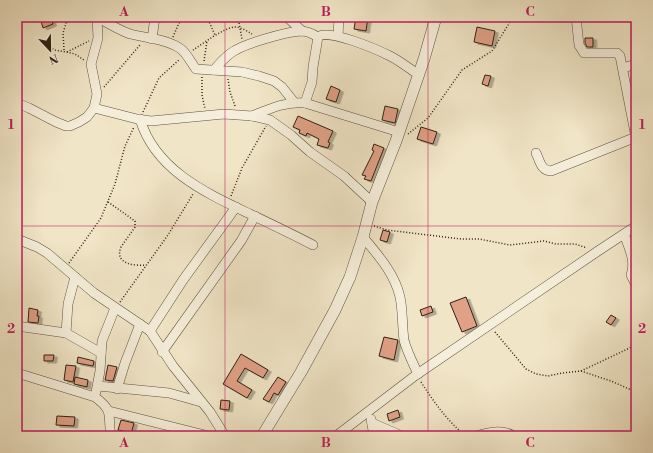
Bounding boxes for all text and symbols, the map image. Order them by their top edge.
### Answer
text: A [118,4,129,20]
text: B [321,4,331,20]
text: C [525,4,535,20]
north arrow [30,30,70,70]
text: N [46,50,60,67]
text: 1 [8,117,15,133]
text: 1 [639,117,646,133]
text: 2 [7,321,15,337]
text: 2 [638,321,646,337]
text: A [118,435,129,451]
text: B [321,435,331,451]
text: C [525,435,535,451]

